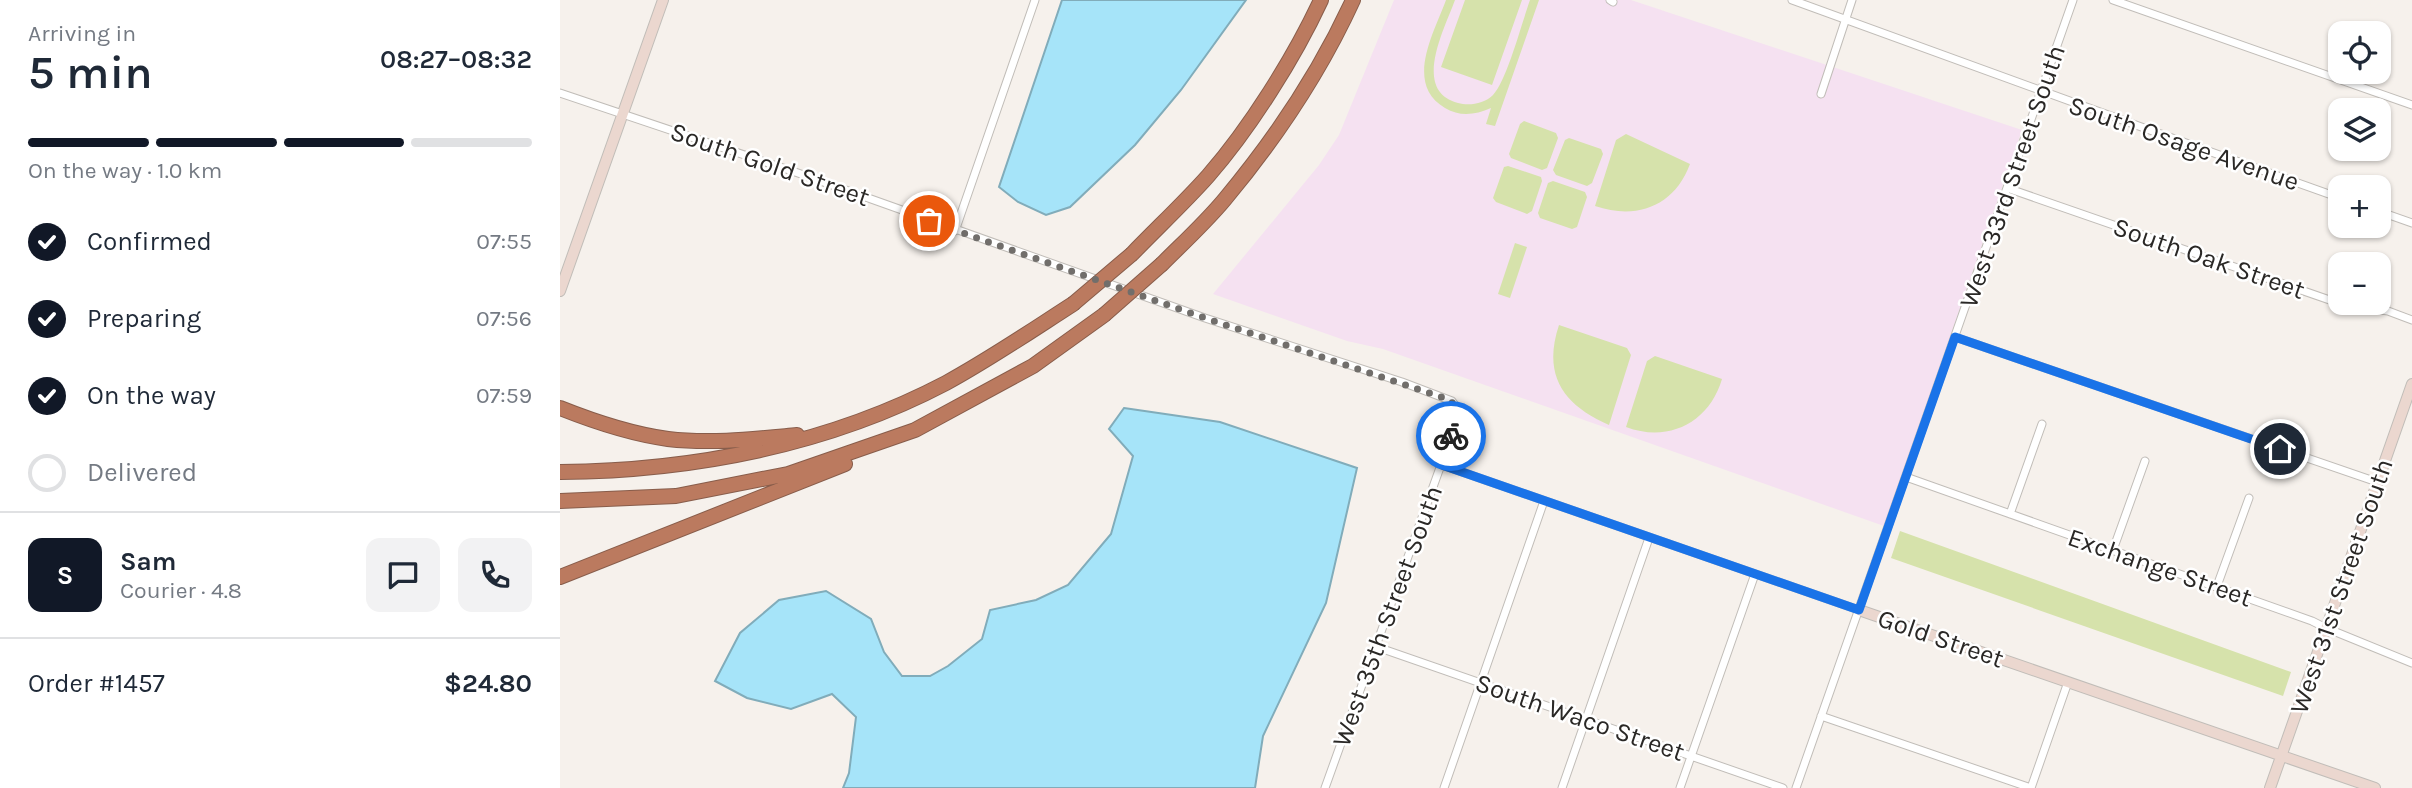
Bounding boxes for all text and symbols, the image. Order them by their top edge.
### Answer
text: Arriving in [28,20,136,47]
map controls [2328,21,2391,315]
button: locate [2328,21,2391,84]
street label: West 33rd Street South [1953,41,2072,312]
text: 08:27–08:32 [380,44,532,75]
text: 5 min [28,46,153,100]
street label: South Osage Avenue [2064,89,2303,197]
button: layers [2328,98,2391,161]
street label: South Gold Street [666,116,874,213]
text: On the way · 1.0 km [28,157,222,184]
button: + [2328,175,2391,238]
pin [899,191,959,251]
icon: bag [910,202,948,240]
street label: South Oak Street [2109,211,2309,306]
icon: check [28,223,66,261]
text: Confirmed [87,226,212,257]
text: 07:55 [476,228,532,255]
button: − [2328,252,2391,315]
icon: check [28,300,66,338]
text: Preparing [87,303,201,334]
text: 07:56 [476,305,532,332]
icon: check [28,377,66,415]
text: On the way [87,380,216,411]
text: 07:59 [476,382,532,409]
courier [1416,401,1486,471]
icon: bike [1432,417,1470,455]
pin [2250,419,2310,479]
icon: home [2261,430,2299,468]
street label: West 31st Street South [2283,455,2400,718]
text: Delivered [87,457,197,488]
street label: West 35th Street South [1326,481,1449,751]
street label: Exchange Street [2064,521,2256,614]
button: chat [366,538,440,612]
button: phone [458,538,532,612]
text: Sam [120,546,176,577]
text: S [57,560,73,591]
text: Courier · 4.8 [120,577,242,604]
street label: Gold Street [1874,602,2008,675]
street label: South Waco Street [1471,667,1689,768]
text: Order #1457 [28,668,165,699]
text: $24.80 [444,668,532,699]

